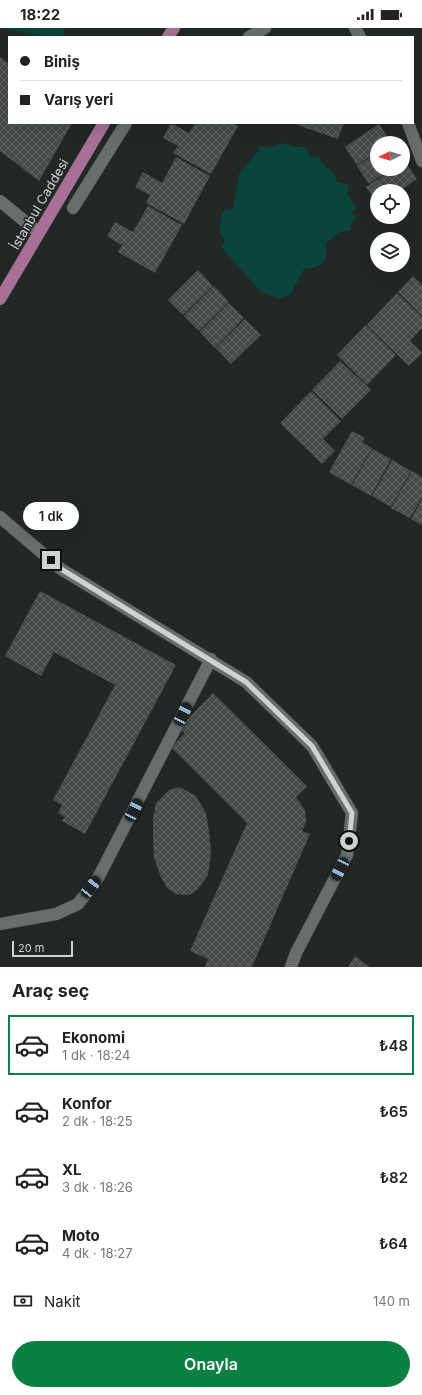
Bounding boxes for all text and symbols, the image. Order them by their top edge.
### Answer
text: 18:22 [20,5,60,24]
text: Biniş [44,52,80,71]
text: Varış yeri [44,90,113,109]
north arrow [370,136,410,176]
map controls [370,136,410,272]
street label: İstanbul Caddesi [6,156,72,252]
button: locate [370,184,410,224]
button: layers [370,232,410,272]
callout: 1 dk [23,502,79,530]
text: 1 dk [39,508,63,524]
route end [42,551,60,569]
car [172,701,194,727]
car [123,797,145,823]
route start [340,832,358,850]
car [329,856,351,882]
car [79,874,103,900]
scale bar [12,939,73,958]
text: 20 m [18,941,44,955]
text: Araç seç [12,980,89,1001]
icon: car [14,1027,50,1063]
text: Ekonomi [62,1028,125,1047]
text: ₺48 [379,1036,408,1055]
text: 1 dk · 18:24 [62,1047,130,1063]
icon: car [14,1093,50,1129]
text: Konfor [62,1094,112,1113]
text: ₺65 [380,1102,408,1121]
text: 2 dk · 18:25 [62,1113,133,1129]
icon: car [14,1159,50,1195]
text: XL [62,1160,82,1179]
text: ₺82 [380,1168,408,1187]
text: 3 dk · 18:26 [62,1179,133,1195]
icon: car [14,1225,50,1261]
text: Moto [62,1226,100,1245]
text: ₺64 [379,1234,408,1253]
text: 4 dk · 18:27 [62,1245,133,1261]
icon: cash [12,1290,34,1312]
text: Nakit [44,1292,81,1311]
text: 140 m [373,1293,410,1309]
button: Onayla [12,1341,410,1387]

